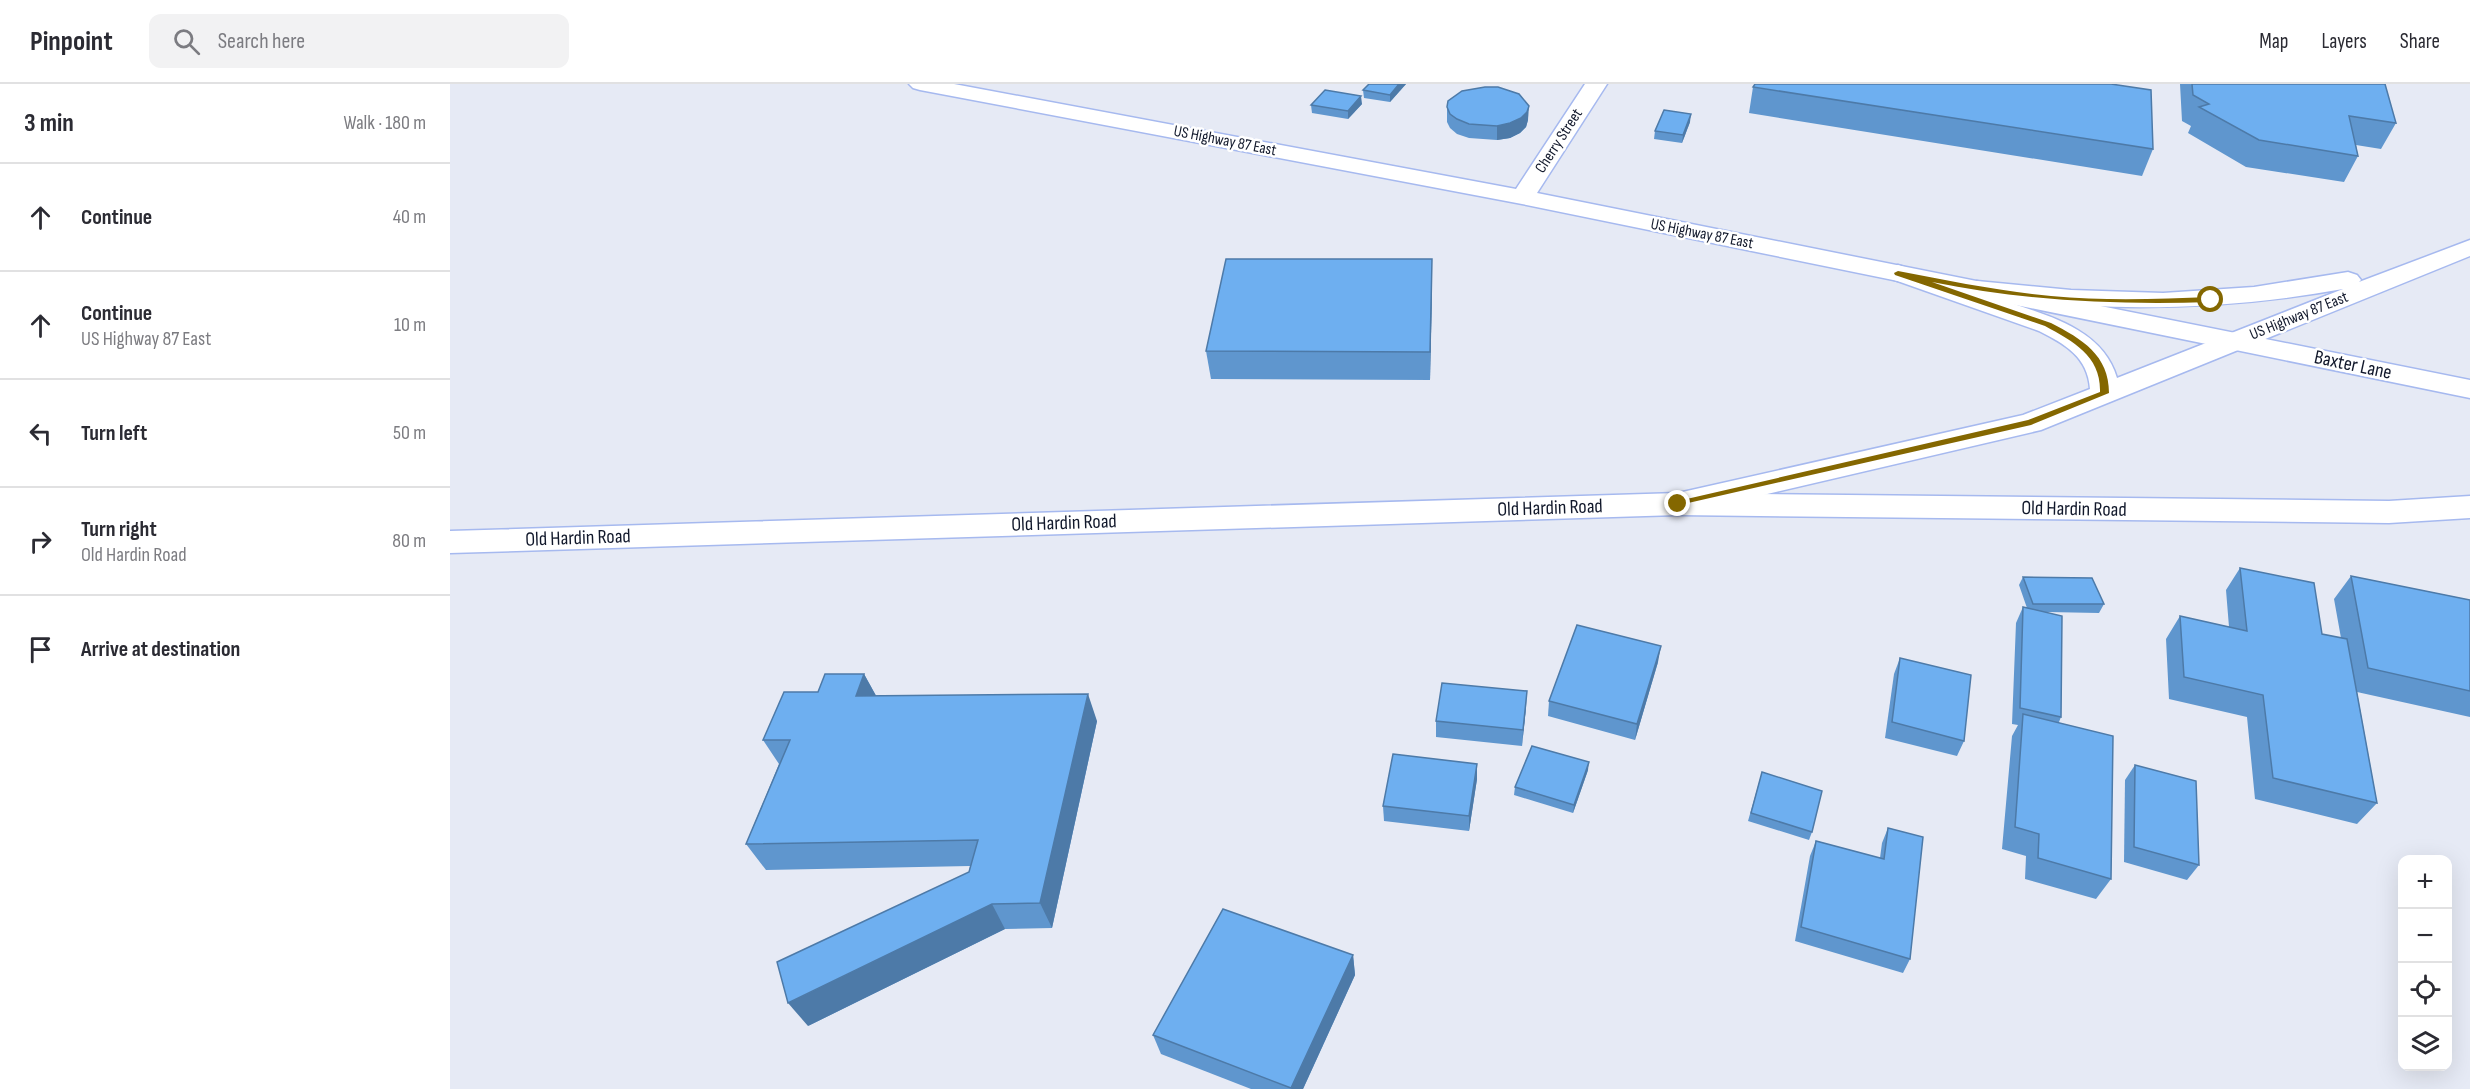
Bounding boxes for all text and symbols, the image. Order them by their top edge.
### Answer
search box [149,14,569,68]
text: Pinpoint [30,25,113,58]
icon: search [170,25,203,58]
text: Search here [218,28,305,55]
text: Map [2259,29,2288,54]
text: Layers [2321,29,2367,54]
text: Share [2400,29,2440,54]
street label: Cherry Street [1531,105,1587,177]
text: 3 min [24,108,74,139]
text: Walk · 180 m [343,111,426,135]
street label: US Highway 87 East [1172,122,1278,160]
icon: ahead [24,201,57,234]
text: Continue [81,204,152,231]
text: 40 m [393,205,426,229]
street label: US Highway 87 East [1649,215,1755,253]
route start [2197,286,2223,312]
street label: US Highway 87 East [2247,288,2351,344]
text: Continue [81,300,152,327]
icon: ahead [24,309,57,342]
text: 10 m [394,313,426,337]
text: US Highway 87 East [81,327,211,351]
street label: Baxter Lane [2312,345,2394,385]
icon: left [24,417,57,450]
text: Turn left [81,420,147,447]
text: 50 m [393,421,426,445]
route end [1664,490,1690,516]
street label: Old Hardin Road [1497,494,1603,522]
street label: Old Hardin Road [2021,496,2127,522]
street label: Old Hardin Road [1011,509,1117,537]
text: Turn right [81,516,157,543]
street label: Old Hardin Road [525,524,631,552]
icon: right [24,525,57,558]
text: 80 m [392,529,426,553]
text: Old Hardin Road [81,543,187,567]
icon: arrive [24,633,57,666]
text: Arrive at destination [81,636,240,663]
map controls [2398,855,2452,1071]
button: + [2398,855,2452,909]
button: − [2398,909,2452,963]
button: locate [2398,963,2452,1017]
button: layers [2398,1017,2452,1071]

